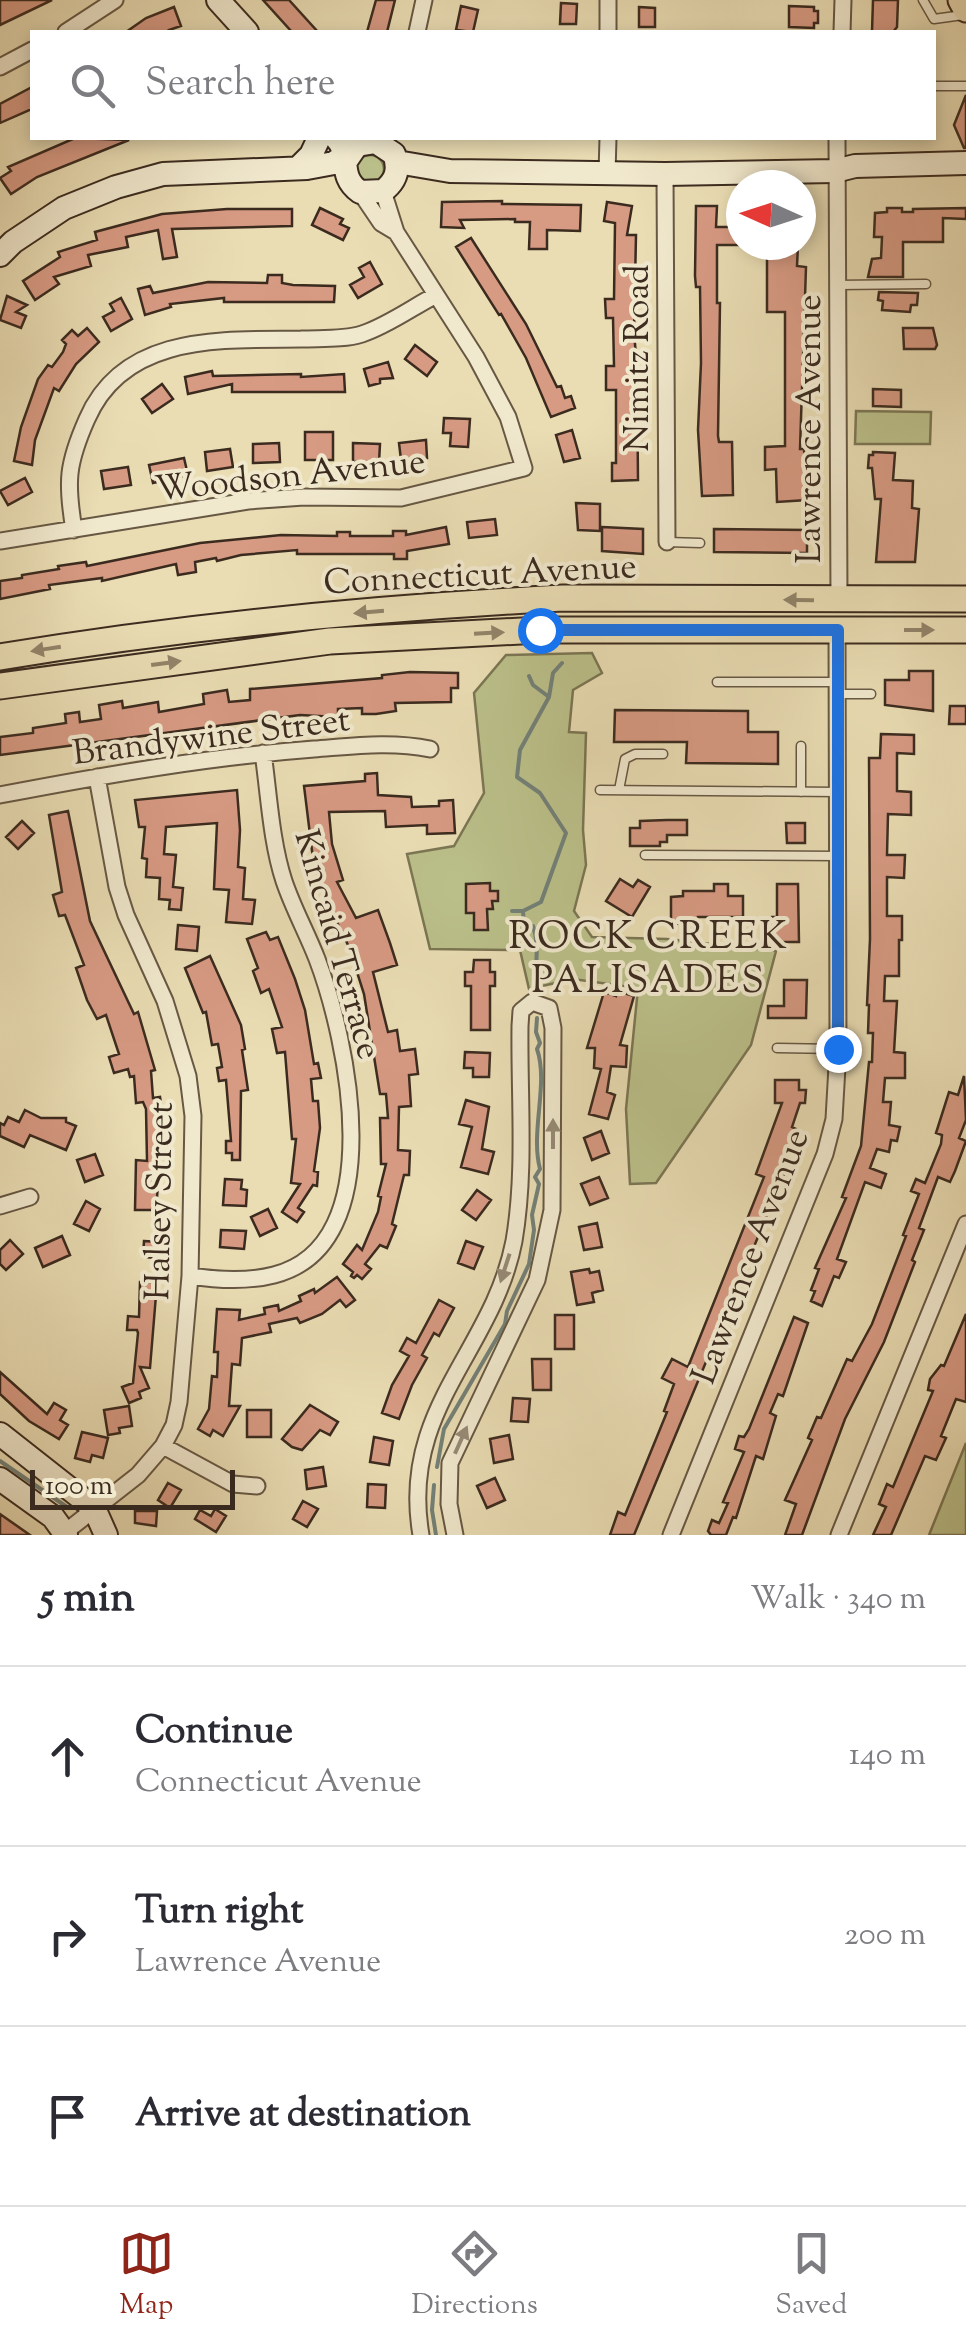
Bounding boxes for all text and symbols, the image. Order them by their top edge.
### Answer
search box [30,30,936,140]
icon: search [65,58,120,113]
text: Search here [145,58,336,112]
north arrow [726,170,816,260]
street label: Nimitz Road [614,264,665,452]
street label: Lawrence Avenue [786,294,837,564]
street label: Woodson Avenue [153,438,428,517]
street label: Connecticut Avenue [322,543,638,610]
one-way arrow [782,592,814,608]
one-way arrow [353,604,384,620]
route start [518,608,564,654]
one-way arrow [904,622,936,638]
one-way arrow [474,625,506,641]
one-way arrow [30,642,62,657]
one-way arrow [151,655,182,671]
street label: Brandywine Street [70,696,353,781]
street label: Kincaid Terrace [279,824,393,1066]
district label: ROCK CREEK PALISADES [508,912,790,1010]
route end [816,1027,862,1073]
street label: Halsey Street [134,1101,189,1301]
one-way arrow [545,1118,561,1150]
street label: Lawrence Avenue [680,1122,824,1392]
one-way arrow [497,1253,512,1283]
one-way arrow [452,1425,469,1454]
scale bar [30,1465,235,1510]
text: 100 m [45,1467,113,1507]
text: 5 min [40,1570,135,1630]
text: Walk · 340 m [750,1577,926,1623]
text: Continue [135,1706,293,1760]
icon: ahead [40,1729,95,1784]
text: 140 m [849,1733,926,1779]
text: Connecticut Avenue [135,1760,422,1806]
text: Turn right [135,1886,303,1940]
icon: right [40,1909,95,1964]
text: 200 m [844,1913,926,1959]
text: Lawrence Avenue [135,1940,381,1986]
icon: arrive [40,2089,95,2144]
text: Arrive at destination [135,2089,471,2143]
tab: Map [119,2226,174,2326]
tab: Directions [411,2226,538,2326]
tab: Saved [775,2226,847,2326]

